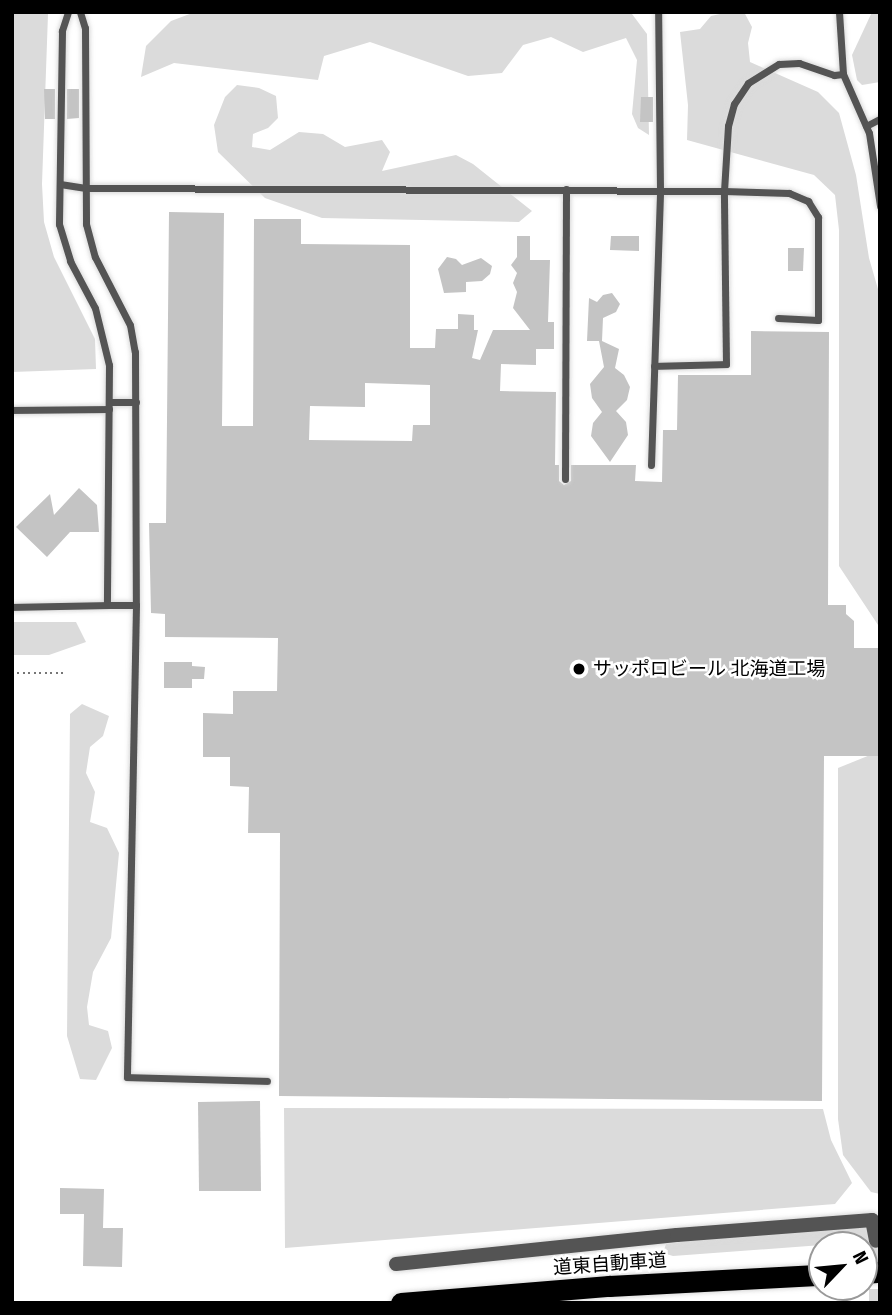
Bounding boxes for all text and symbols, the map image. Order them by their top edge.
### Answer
place label: サッポロビール 北海道工場 [593,658,825,680]
marker: サッポロビール 北海道工場 [571,661,587,677]
north arrow [808,1231,878,1301]
text: N [848,1247,873,1268]
street label: 道東自動車道 [552,1249,668,1279]

